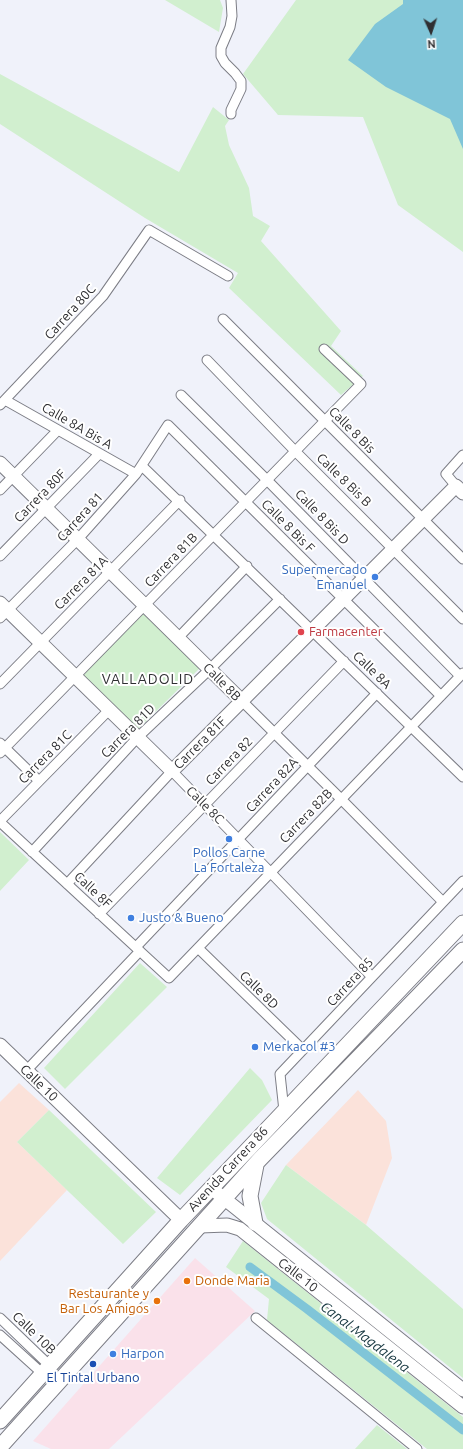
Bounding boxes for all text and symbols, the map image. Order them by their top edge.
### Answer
north arrow [411,12,451,52]
text: N [427,38,436,50]
street label: Carrera 80C [41,281,99,343]
street label: Calle 8A Bis A [39,400,115,452]
street label: Calle 8 Bis [326,404,378,456]
street label: Calle 8 Bis B [313,450,375,510]
street label: Carrera 80F [11,466,69,526]
street label: Calle 8 Bis D [292,486,352,548]
street label: Carrera 81 [54,489,106,545]
street label: Calle 8 Bis F [258,496,318,556]
street label: Carrera 81B [141,530,201,590]
street label: Carrera 81A [51,553,111,613]
place label: Supermercado Emanuel [282,562,367,593]
marker: Supermercado Emanuel [370,572,380,582]
place label: Farmacenter [309,624,383,640]
marker: Farmacenter [296,627,306,637]
street label: Calle 8A [350,648,394,692]
street label: Calle 8B [200,660,244,704]
district label: VALLADOLID [102,671,194,687]
street label: Carrera 81D [98,701,158,761]
street label: Carrera 81F [171,714,229,772]
street label: Carrera 81C [15,727,75,787]
street label: Carrera 82 [202,734,256,788]
street label: Carrera 82A [243,754,301,816]
street label: Calle 8C [183,783,227,827]
street label: Carrera 82B [276,786,336,846]
marker: Pollos Carne La Fortaleza [224,834,234,844]
place label: Pollos Carne La Fortaleza [193,845,265,876]
street label: Calle 8F [71,869,115,911]
place label: Justo & Bueno [139,910,223,926]
marker: Justo & Bueno [126,913,136,923]
street label: Carrera 85 [324,954,376,1010]
street label: Calle 8D [236,968,282,1012]
place label: Merkacol #3 [263,1039,336,1055]
marker: Merkacol #3 [250,1042,260,1052]
street label: Calle 10 [17,1061,61,1105]
street label: Avenida Carrera 86 [185,1123,271,1215]
street label: Calle 10 [275,1255,321,1295]
place label: Donde Maria [195,1273,270,1289]
marker: Donde Maria [182,1276,192,1286]
place label: Restaurante y Bar Los Amigos [60,1286,149,1317]
marker: Restaurante y Bar Los Amigos [152,1296,162,1306]
water label: Canal Magdalena [317,1298,413,1376]
street label: Calle 10B [9,1308,59,1358]
place label: Harpon [121,1346,164,1362]
marker: Harpon [108,1349,118,1359]
marker: El Tintal Urbano [88,1359,98,1369]
place label: El Tintal Urbano [46,1370,140,1386]

